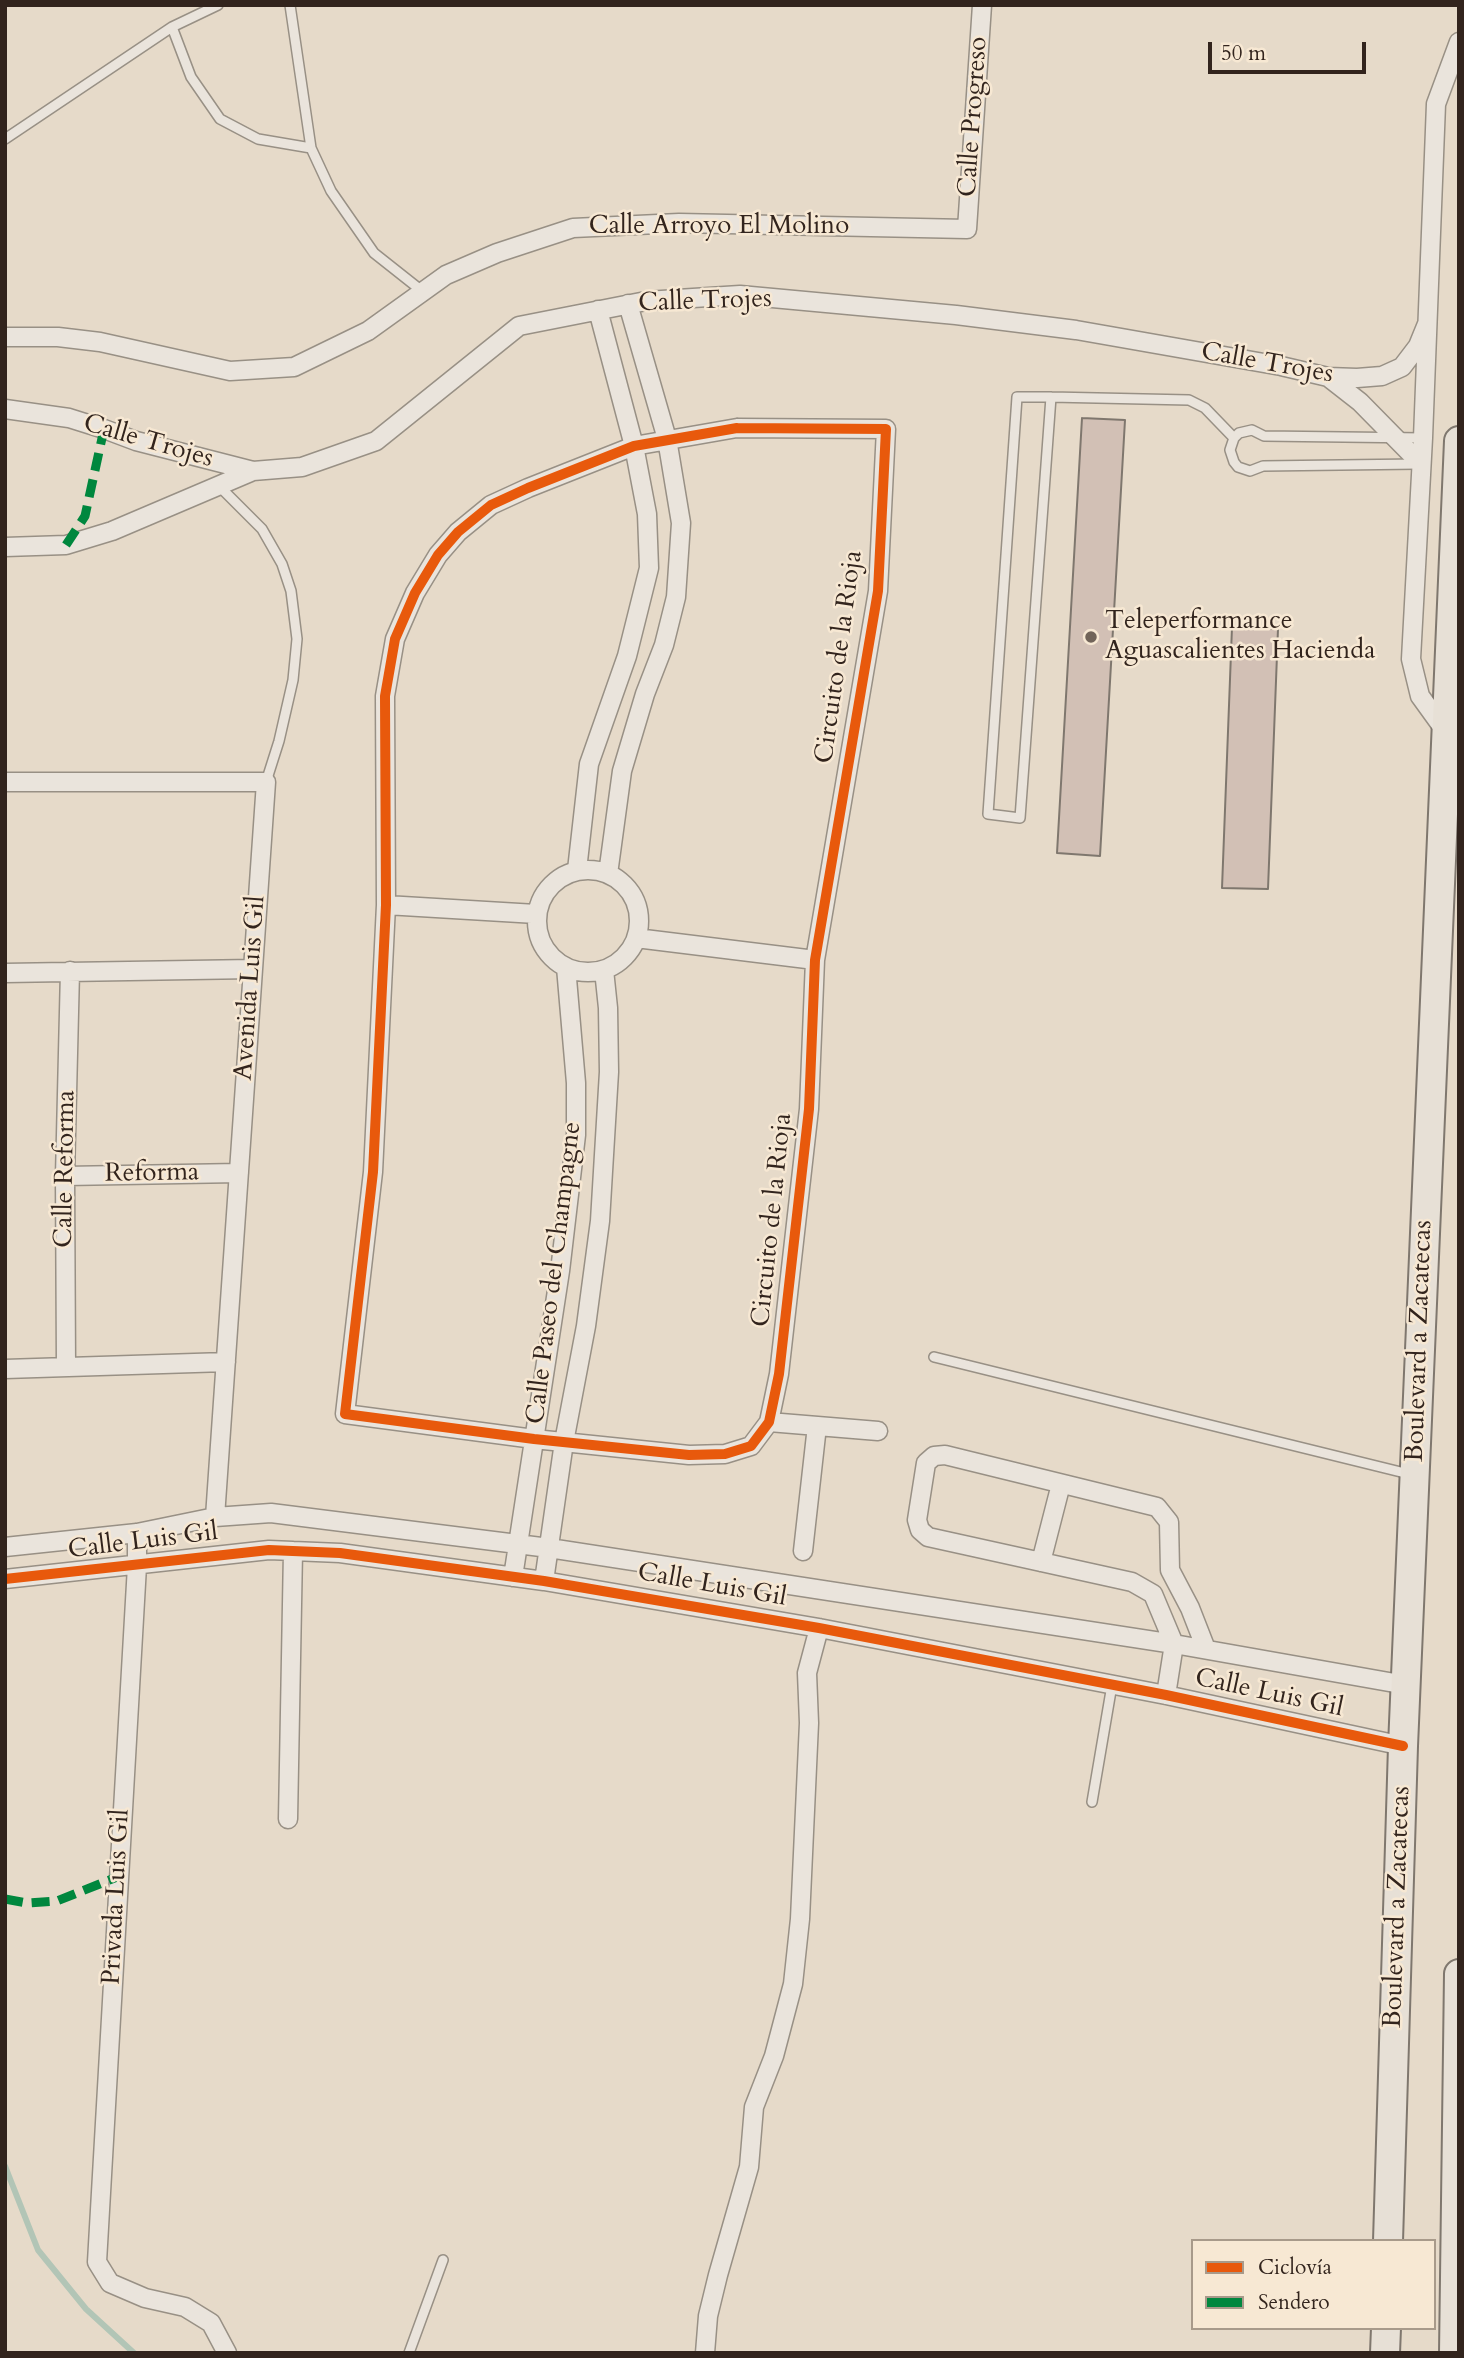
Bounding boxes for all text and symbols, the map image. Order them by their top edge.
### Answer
scale bar [1212,28,1370,72]
street label: Calle Progreso [953,36,995,198]
text: 50 m [1221,39,1266,68]
street label: Calle Arroyo El Molino [589,211,849,243]
street label: Calle Trojes [638,284,772,320]
street label: Calle Trojes [1199,337,1335,391]
street label: Calle Trojes [80,409,216,475]
street label: Circuito de la Rioja [810,548,870,766]
place label: Teleperformance Aguascalientes Hacienda [1105,606,1375,668]
marker: Teleperformance Aguascalientes Hacienda [1083,629,1099,645]
street label: Avenida Luis Gil [229,895,273,1081]
street label: Calle Reforma [49,1090,83,1248]
street label: Circuito de la Rioja [746,1112,800,1328]
street label: Calle Paseo del Champagne [521,1120,589,1426]
street label: Reforma [104,1158,200,1190]
street label: Boulevard a Zacatecas [1400,1220,1440,1462]
street label: Calle Luis Gil [66,1517,220,1567]
street label: Calle Luis Gil [635,1558,789,1614]
street label: Calle Luis Gil [1192,1663,1346,1725]
street label: Boulevard a Zacatecas [1378,1786,1418,2028]
street label: Privada Luis Gil [97,1808,137,1986]
legend [1191,2239,1436,2330]
text: Ciclovía [1258,2253,1332,2282]
text: Sendero [1258,2288,1330,2317]

